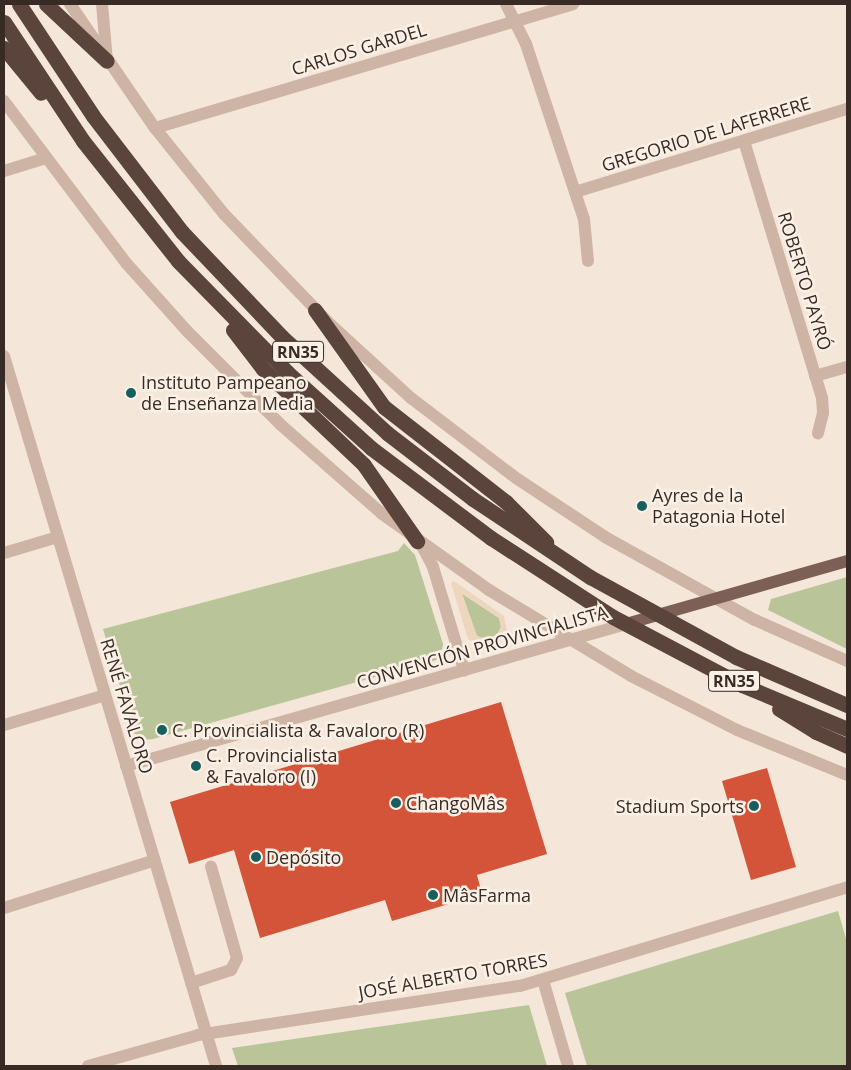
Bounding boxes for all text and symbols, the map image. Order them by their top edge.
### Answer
street label: CARLOS GARDEL [289,18,429,80]
street label: GREGORIO DE LAFERRERE [599,92,813,176]
street label: ROBERTO PAYRÓ [774,209,836,353]
road number: RN35 [272,338,324,366]
place label: Instituto Pampeano de Enseñanza Media [141,372,314,414]
marker: Instituto Pampeano de Enseñanza Media [125,387,137,399]
place label: Ayres de la Patagonia Hotel [652,485,785,528]
marker: Ayres de la Patagonia Hotel [636,500,648,512]
street label: CONVENCIÓN PROVINCIALISTA [354,601,610,693]
street label: RENÉ FAVALORO [96,636,158,776]
road number: RN35 [708,668,760,694]
place label: C. Provincialista & Favaloro (R) [172,719,424,741]
marker: C. Provincialista & Favaloro (R) [156,724,168,736]
place label: C. Provincialista & Favaloro (I) [206,745,338,788]
marker: C. Provincialista & Favaloro (I) [190,760,202,772]
place label: ChangoMâs [406,792,505,814]
place label: Stadium Sports [616,795,744,817]
marker: ChangoMâs [390,797,402,809]
marker: Stadium Sports [748,800,760,812]
place label: Depósito [266,846,341,868]
marker: Depósito [250,851,262,863]
place label: MâsFarma [443,884,531,906]
marker: MâsFarma [427,889,439,901]
street label: JOSÉ ALBERTO TORRES [357,949,549,1003]

